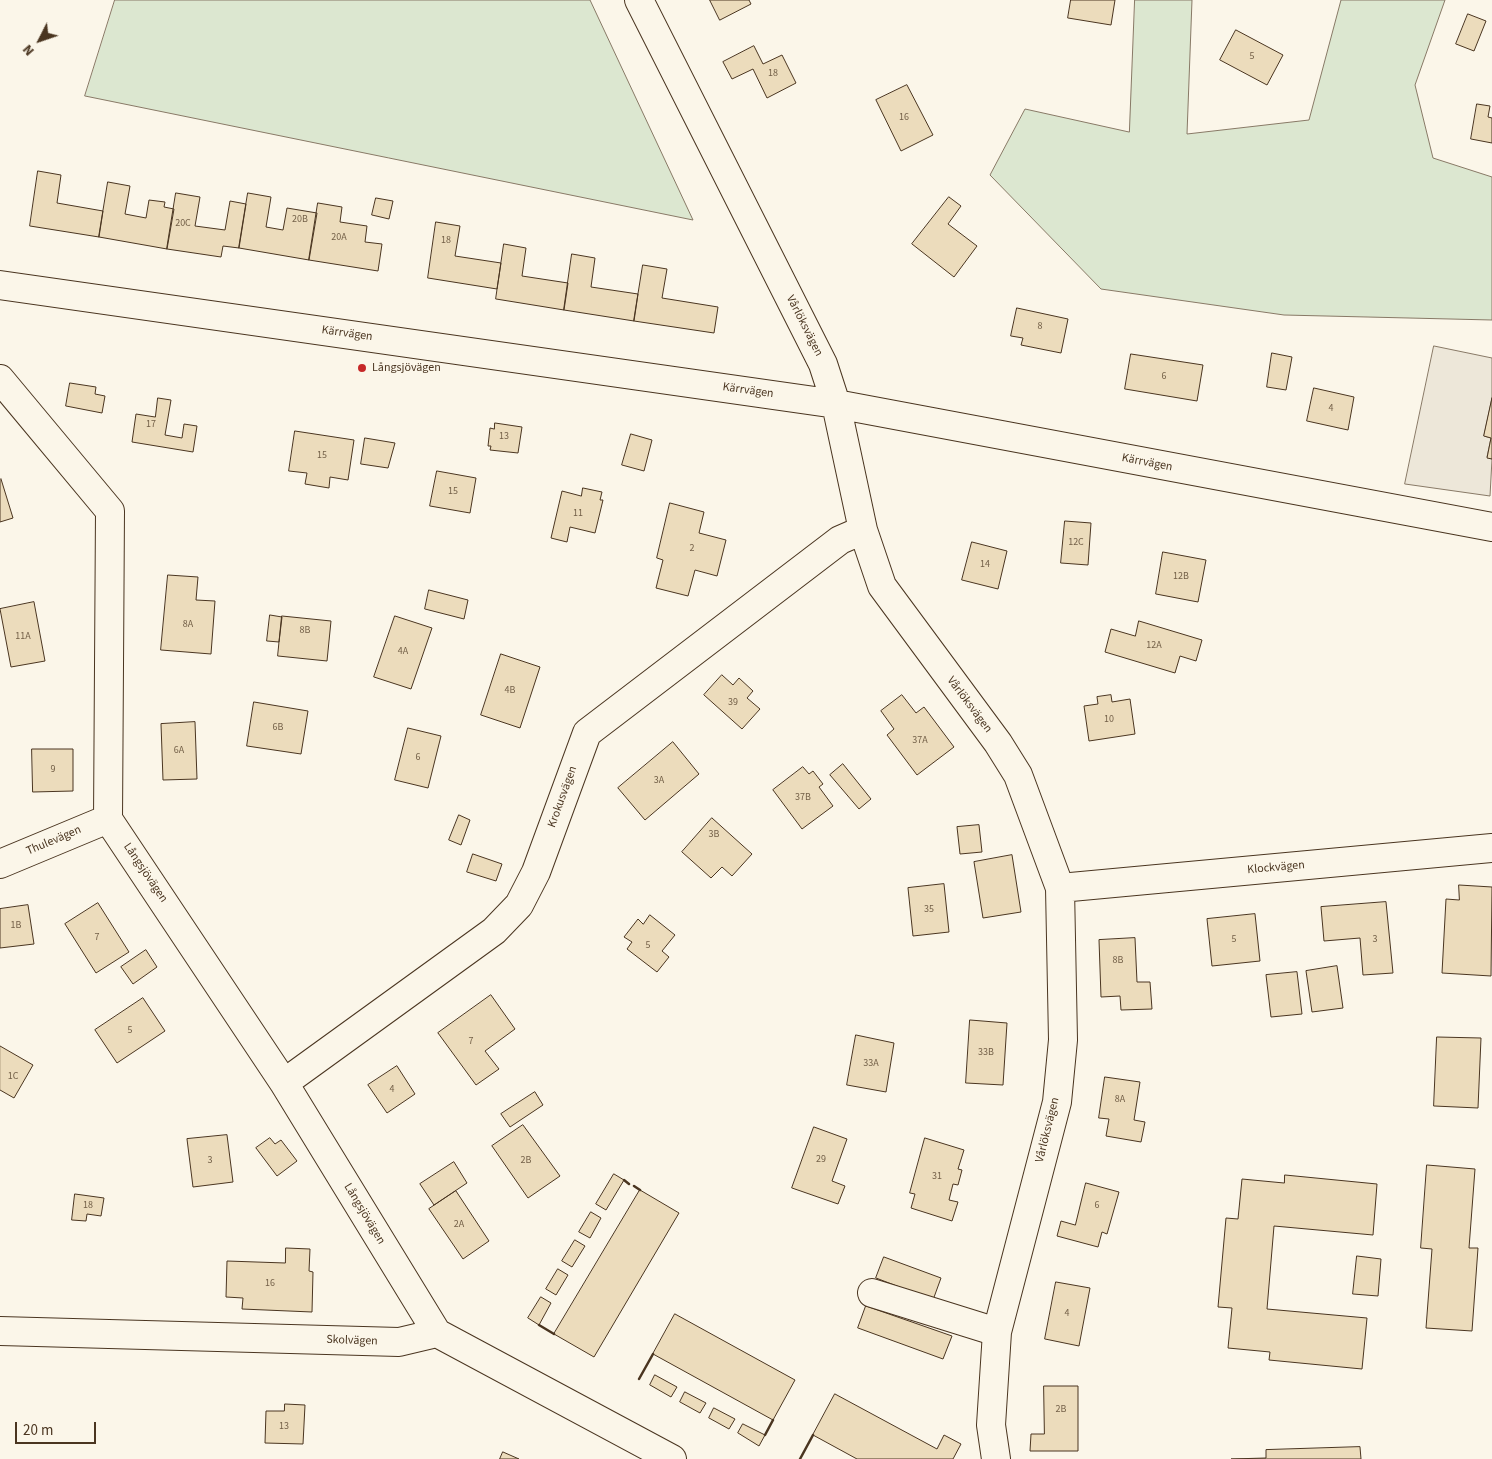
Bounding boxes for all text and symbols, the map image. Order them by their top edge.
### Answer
north arrow [15,15,65,65]
text: N [18,40,39,60]
house number: 5 [1250,51,1254,63]
house number: 18 [768,68,778,80]
house number: 16 [899,112,909,124]
house number: 20B [292,214,308,226]
house number: 20C [175,218,191,230]
house number: 20A [331,232,347,244]
house number: 18 [441,235,451,247]
street label: Vårlöksvägen [782,293,826,359]
house number: 8 [1038,321,1042,333]
street label: Kärrvägen [321,323,373,345]
place label: Långsjövägen [372,361,441,375]
marker: Långsjövägen [356,362,368,374]
house number: 6 [1162,371,1166,383]
street label: Kärrvägen [722,380,774,402]
house number: 4 [1329,403,1333,415]
house number: 17 [146,419,156,431]
house number: 13 [499,431,509,443]
house number: 15 [317,450,327,462]
street label: Kärrvägen [1120,451,1174,475]
house number: 15 [448,486,458,498]
house number: 11 [573,508,583,520]
house number: 12C [1068,537,1084,549]
house number: 2 [690,543,694,555]
house number: 14 [980,559,990,571]
house number: 12B [1173,571,1189,583]
house number: 8A [183,619,193,631]
house number: 8B [300,625,310,637]
house number: 11A [15,631,31,643]
house number: 12A [1146,640,1162,652]
house number: 4A [398,646,408,658]
street label: Vårlöksvägen [943,674,995,736]
house number: 4B [505,685,515,697]
house number: 39 [728,697,738,709]
house number: 10 [1104,714,1114,726]
house number: 6B [273,722,283,734]
house number: 37A [912,735,928,747]
house number: 6A [174,745,184,757]
house number: 6 [416,752,420,764]
house number: 9 [51,764,55,776]
street label: Krokusvägen [545,764,581,830]
house number: 3A [654,775,664,787]
house number: 37B [795,792,811,804]
street label: Thulevägen [24,823,84,859]
house number: 3B [709,829,719,841]
street label: Långsjövägen [120,840,170,906]
street label: Klockvägen [1247,858,1305,878]
house number: 35 [924,904,934,916]
house number: 1B [11,920,21,932]
house number: 7 [95,932,99,944]
house number: 5 [1232,934,1236,946]
house number: 3 [1373,934,1377,946]
house number: 5 [646,940,650,952]
house number: 8B [1113,955,1123,967]
house number: 5 [128,1025,132,1037]
house number: 7 [469,1036,473,1048]
house number: 33B [978,1047,994,1059]
house number: 33A [863,1058,879,1070]
house number: 1C [8,1071,18,1083]
house number: 4 [390,1084,394,1096]
house number: 8A [1115,1094,1125,1106]
street label: Vårlöksvägen [1033,1096,1063,1164]
house number: 29 [816,1154,826,1166]
house number: 3 [208,1155,212,1167]
house number: 2B [521,1155,531,1167]
house number: 31 [932,1171,942,1183]
street label: Långsjövägen [340,1181,388,1247]
house number: 18 [83,1200,93,1212]
house number: 6 [1095,1200,1099,1212]
house number: 2A [454,1219,464,1231]
house number: 16 [265,1278,275,1290]
house number: 4 [1065,1308,1069,1320]
street label: Skolvägen [326,1333,378,1349]
house number: 2B [1056,1404,1066,1416]
scale bar [18,1412,99,1444]
text: 20 m [23,1420,53,1441]
house number: 13 [279,1421,289,1433]

